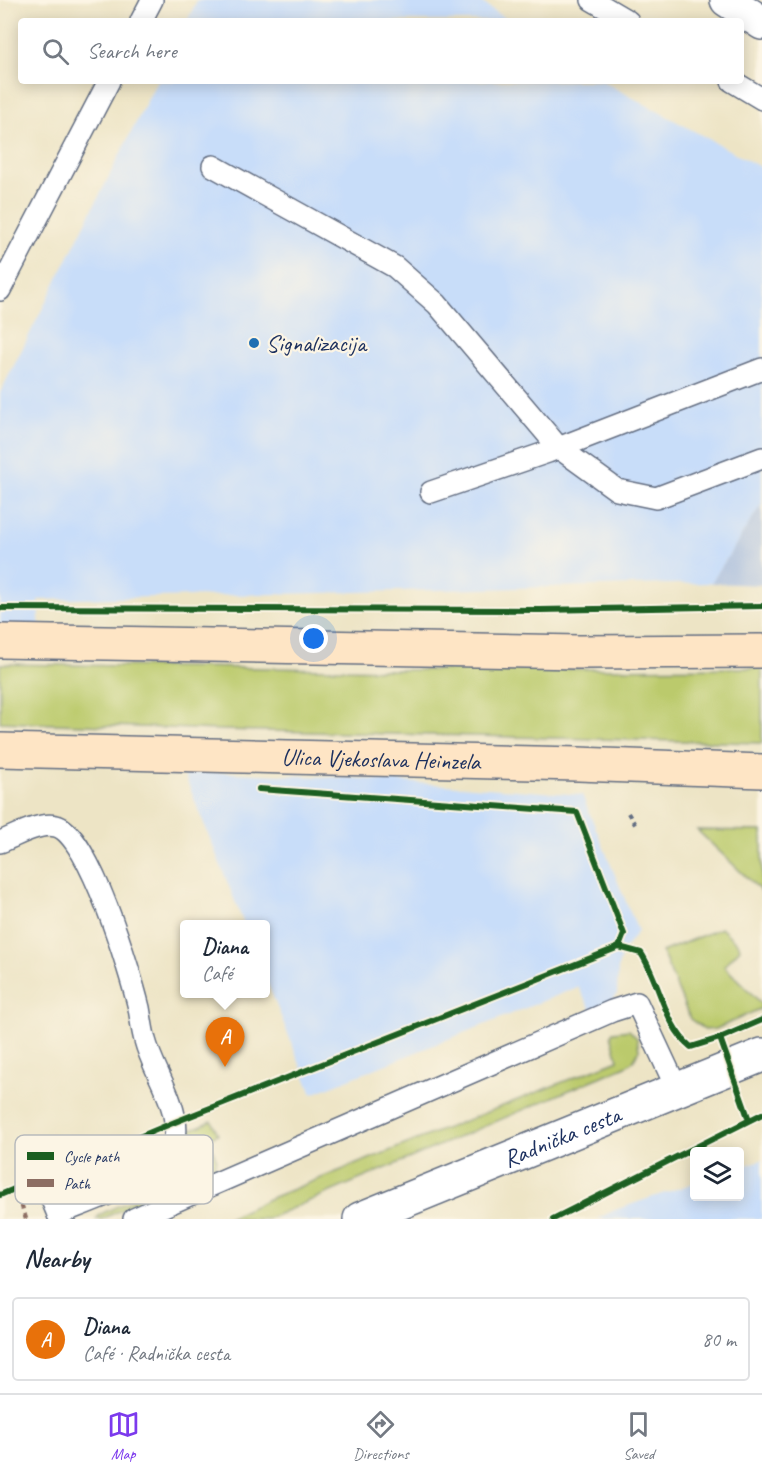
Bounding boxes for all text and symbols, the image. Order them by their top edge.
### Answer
search box [18,18,744,84]
icon: search [39,35,72,68]
text: Search here [87,37,177,65]
place label: Signalizacija [266,328,368,358]
marker: Signalizacija [247,336,261,350]
your location [299,624,328,653]
street label: Ulica Vjekoslava Heinzela [281,742,482,777]
popup [180,920,270,998]
text: Diana [202,933,248,961]
text: Café [202,961,233,986]
pin: A [206,1018,244,1067]
street label: Radnička cesta [499,1099,627,1174]
legend [15,1135,213,1204]
text: Cycle path [64,1147,120,1167]
map controls [690,1147,744,1201]
button: layers [690,1147,744,1201]
text: Path [64,1174,91,1194]
text: Nearby [24,1242,89,1275]
text: Diana [83,1313,129,1341]
text: A [40,1327,51,1352]
text: 80 m [702,1327,736,1352]
text: Café · Radnička cesta [83,1341,230,1366]
tab: Map [107,1408,140,1464]
tab: Directions [353,1408,409,1464]
tab: Saved [622,1408,655,1464]

